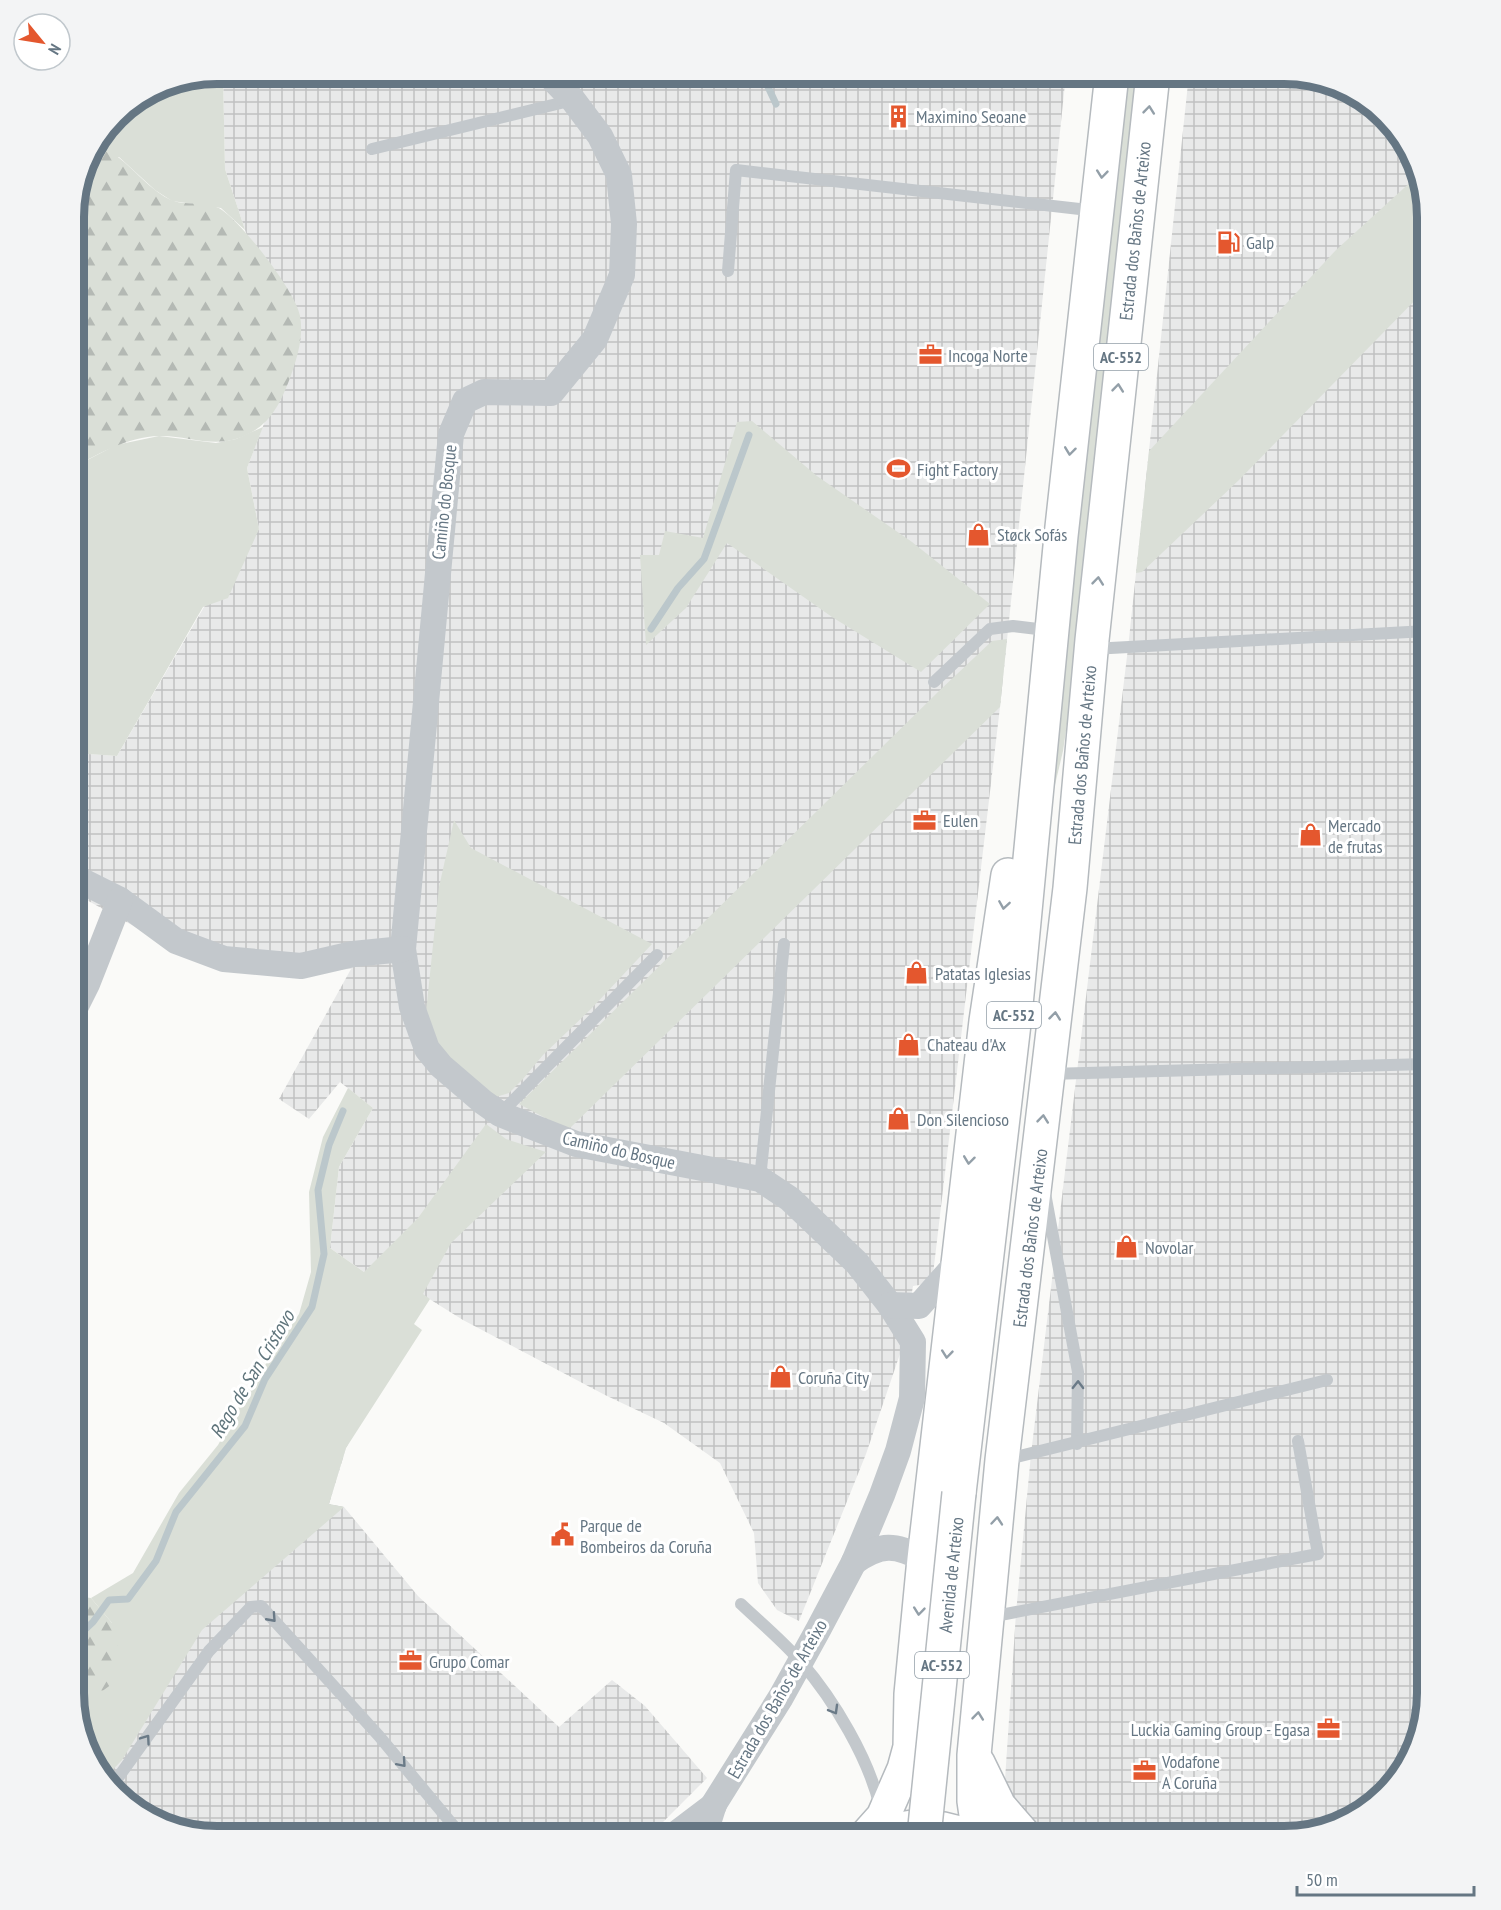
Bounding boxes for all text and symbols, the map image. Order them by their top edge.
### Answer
north arrow [12,12,72,72]
text: N [44,41,66,58]
building icon: Maximino Seoane [885,103,911,129]
place label: Maximino Seoane [916,105,1026,128]
one-way arrow [1142,106,1155,115]
street label: Estrada dos Baños de Arteixo [1114,140,1156,322]
one-way arrow [1096,169,1109,178]
fuel station icon: Galp [1215,229,1241,255]
place label: Galp [1246,231,1274,254]
office icon: Incoga Norte [917,342,943,368]
place label: Incoga Norte [948,344,1028,367]
road number: AC-552 [1094,344,1148,370]
one-way arrow [1111,383,1124,392]
street label: Camiño do Bosque [427,444,461,560]
one-way arrow [1065,446,1077,456]
sports icon: Fight Factory [886,456,912,482]
place label: Fight Factory [917,458,998,481]
shop icon: Støck Sofás [966,521,992,547]
place label: Støck Sofás [997,523,1067,546]
one-way arrow [1091,577,1104,586]
street label: Estrada dos Baños de Arteixo [1063,664,1101,846]
office icon: Eulen [912,807,938,833]
place label: Eulen [943,809,978,832]
place label: Mercado de frutas [1328,814,1383,858]
shop icon: Mercado de frutas [1297,822,1323,848]
one-way arrow [998,900,1010,909]
shop icon: Patatas Iglesias [904,960,930,986]
place label: Patatas Iglesias [935,962,1031,985]
road number: AC-552 [987,1002,1041,1028]
one-way arrow [1048,1012,1061,1021]
shop icon: Chateau d'Ax [896,1031,922,1057]
place label: Chateau d'Ax [927,1033,1007,1056]
shop icon: Don Silencioso [886,1106,912,1132]
place label: Don Silencioso [917,1108,1009,1131]
one-way arrow [1037,1115,1049,1124]
street label: Camiño do Bosque [560,1126,678,1174]
street label: Estrada dos Baños de Arteixo [1008,1147,1052,1329]
one-way arrow [963,1156,976,1165]
shop icon: Novolar [1114,1234,1140,1260]
place label: Novolar [1145,1236,1193,1259]
water label: Rego de San Cristovo [204,1304,301,1443]
one-way arrow [941,1350,954,1359]
shop icon: Coruña City [767,1364,793,1390]
place label: Coruña City [798,1366,869,1389]
one-way arrow [1071,1381,1084,1390]
place label: Parque de Bombeiros da Coruña [580,1514,712,1558]
street label: Avenida de Arteixo [933,1516,969,1634]
one-way arrow [990,1517,1003,1526]
public building icon: Parque de Bombeiros da Coruña [549,1522,575,1548]
one-way arrow [913,1606,926,1615]
one-way arrow [265,1611,276,1622]
street label: Estrada dos Baños de Arteixo [722,1615,832,1783]
office icon: Grupo Comar [398,1648,424,1674]
place label: Grupo Comar [429,1650,509,1673]
road number: AC-552 [915,1652,969,1678]
one-way arrow [827,1704,839,1714]
one-way arrow [971,1711,984,1720]
office icon: Luckia Gaming Group - Egasa [1315,1716,1341,1742]
place label: Luckia Gaming Group - Egasa [1131,1718,1310,1741]
one-way arrow [139,1734,150,1745]
place label: Vodafone A Coruña [1161,1750,1220,1794]
one-way arrow [395,1756,406,1767]
office icon: Vodafone A Coruña [1131,1758,1157,1784]
scale bar [1297,1859,1474,1897]
text: 50 m [1306,1868,1338,1891]

